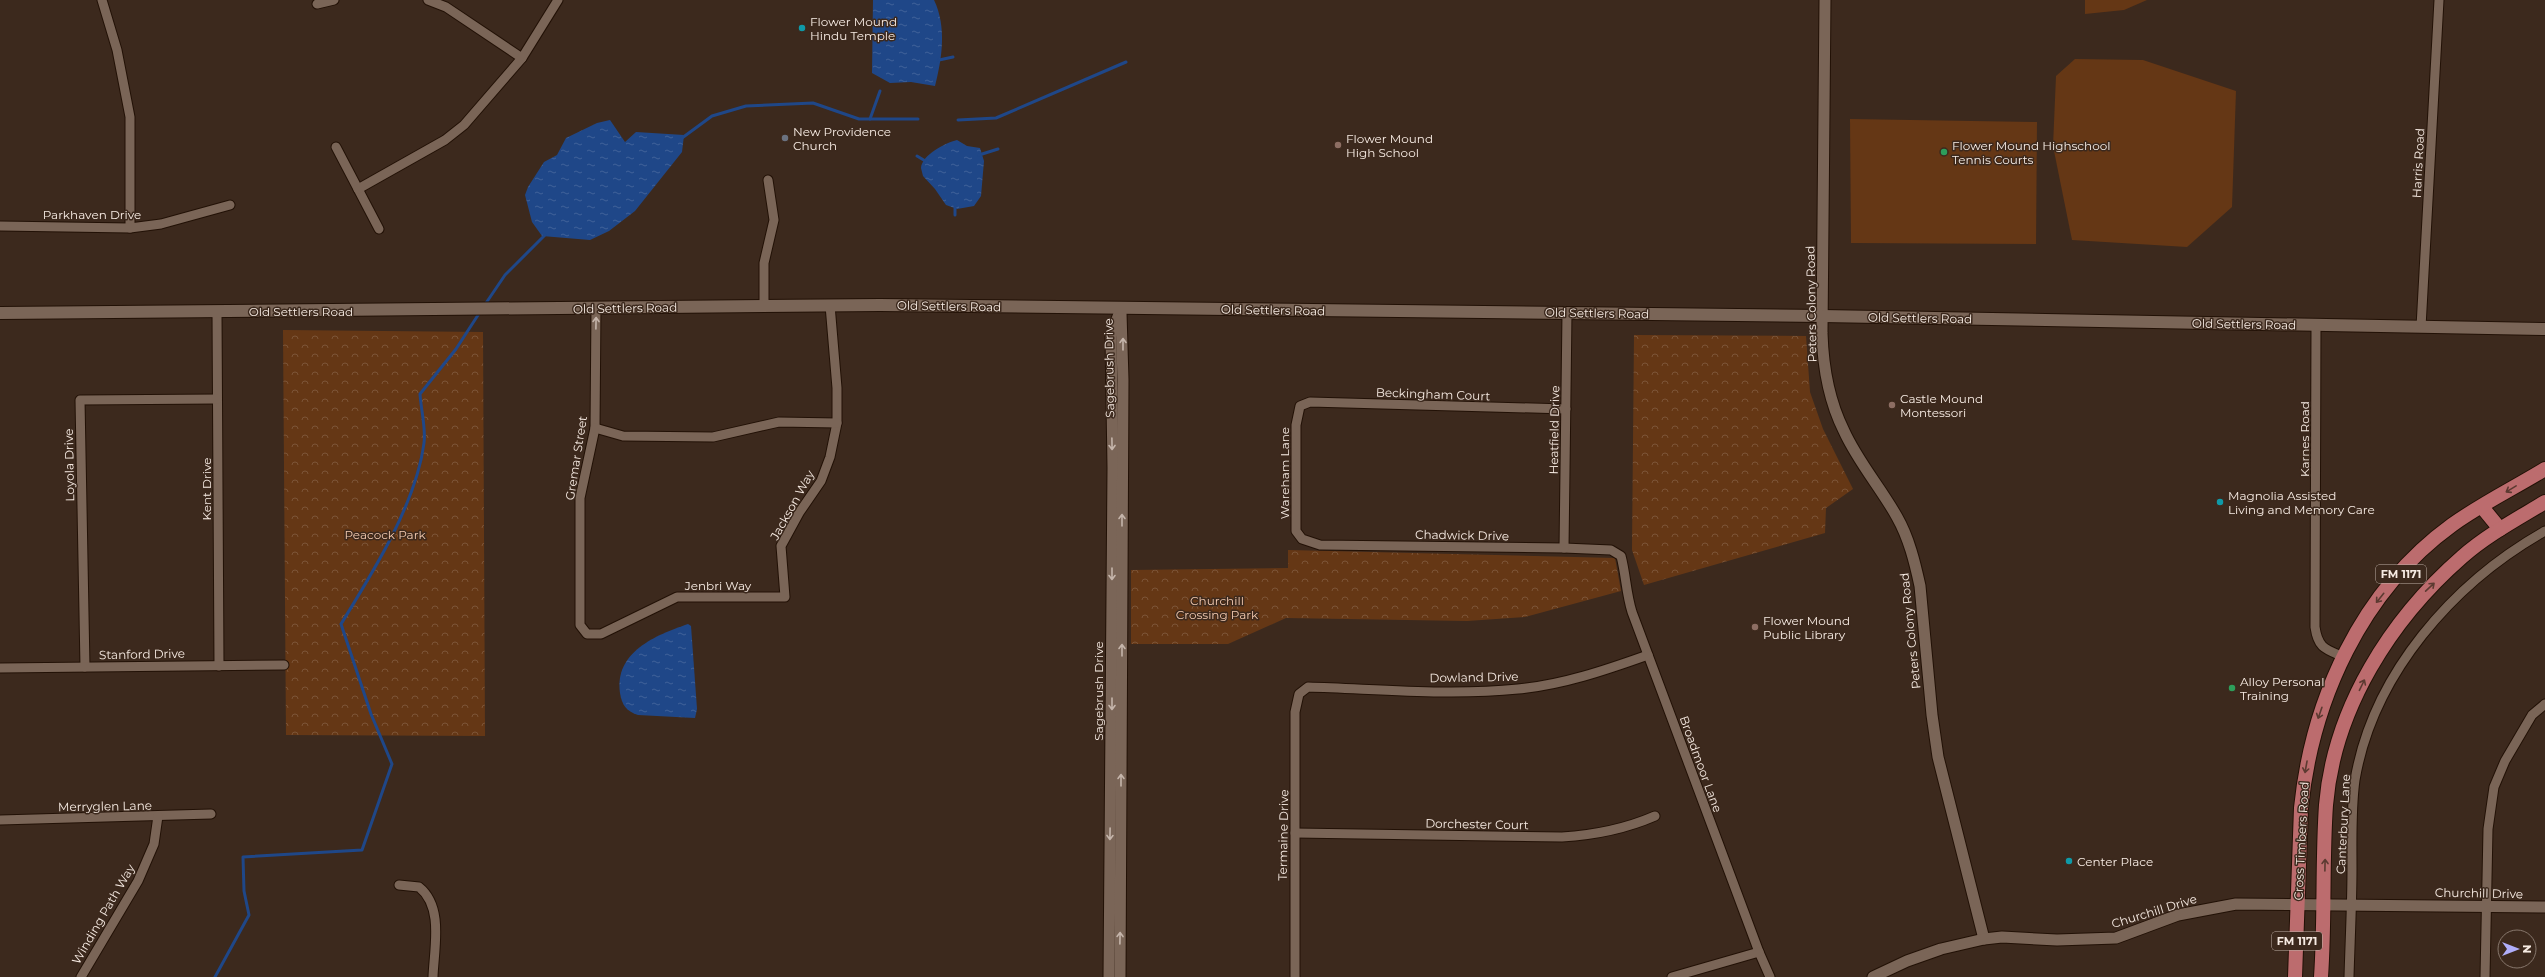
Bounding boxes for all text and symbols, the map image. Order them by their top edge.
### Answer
place label: Flower Mound Hindu Temple [810,14,897,43]
marker: Flower Mound Hindu Temple [797,23,807,33]
place label: New Providence Church [793,124,891,153]
street label: Harris Road [2409,128,2427,198]
place label: Flower Mound High School [1346,131,1433,160]
marker: New Providence Church [780,133,790,143]
place label: Flower Mound Highschool Tennis Courts [1952,138,2110,167]
marker: Flower Mound High School [1333,140,1343,150]
marker: Flower Mound Highschool Tennis Courts [1939,147,1949,157]
street label: Parkhaven Drive [43,207,141,222]
street label: Peters Colony Road [1802,245,1820,363]
street label: Old Settlers Road [897,298,1001,314]
street label: Old Settlers Road [573,300,677,316]
street label: Old Settlers Road [1221,302,1325,318]
street label: Old Settlers Road [249,304,353,319]
street label: Old Settlers Road [1545,305,1649,321]
street label: Old Settlers Road [1868,310,1972,326]
street label: Old Settlers Road [2192,316,2296,332]
one-way arrow [592,317,600,330]
street label: Sagebrush Drive [1101,318,1117,418]
one-way arrow [1119,338,1127,351]
street label: Beckingham Court [1376,385,1491,403]
street label: Heatfield Drive [1546,385,1562,475]
place label: Castle Mound Montessori [1900,391,1983,420]
marker: Castle Mound Montessori [1887,400,1897,410]
street label: Karnes Road [2297,401,2312,477]
street label: Gremar Street [562,415,590,501]
street label: Wareham Lane [1277,427,1292,519]
street label: Loyola Drive [61,428,77,502]
one-way arrow [1108,437,1116,450]
street label: Kent Drive [199,457,214,521]
street label: Jackson Way [766,467,818,543]
one-way arrow [2505,486,2517,494]
place label: Magnolia Assisted Living and Memory Care [2228,488,2375,517]
marker: Magnolia Assisted Living and Memory Care [2215,497,2225,507]
one-way arrow [1118,514,1126,527]
park label: Peacock Park [344,527,426,542]
street label: Chadwick Drive [1415,527,1509,543]
road number: FM 1171 [2376,565,2426,583]
one-way arrow [1108,567,1116,580]
street label: Peters Colony Road [1896,572,1924,690]
street label: Jenbri Way [684,578,752,593]
one-way arrow [2425,583,2435,592]
park label: Churchill Crossing Park [1176,593,1259,622]
one-way arrow [2376,593,2385,604]
place label: Flower Mound Public Library [1763,613,1850,642]
marker: Flower Mound Public Library [1750,622,1760,632]
street label: Sagebrush Drive [1091,641,1106,741]
one-way arrow [1118,644,1126,657]
street label: Stanford Drive [99,646,185,662]
street label: Dowland Drive [1429,669,1519,685]
place label: Alloy Personal Training [2240,674,2324,703]
one-way arrow [2359,680,2366,692]
marker: Alloy Personal Training [2227,683,2237,693]
one-way arrow [1108,697,1116,710]
one-way arrow [2316,706,2323,719]
street label: Broadmoor Lane [1677,714,1725,814]
one-way arrow [2302,760,2310,773]
one-way arrow [1117,774,1125,787]
street label: Canterbury Lane [2333,774,2353,874]
street label: Cross Timbers Road [2290,781,2312,901]
street label: Termaine Drive [1275,789,1291,881]
street label: Merryglen Lane [58,798,152,814]
street label: Dorchester Court [1425,816,1529,832]
one-way arrow [1106,827,1114,840]
place label: Center Place [2077,854,2153,869]
marker: Center Place [2064,856,2074,866]
one-way arrow [2321,859,2328,872]
street label: Winding Path Way [68,861,138,967]
street label: Churchill Drive [2435,885,2523,901]
street label: Churchill Drive [2110,891,2198,931]
north arrow [2497,929,2537,969]
one-way arrow [1116,932,1124,945]
road number: FM 1171 [2272,932,2322,950]
text: N [2520,945,2534,953]

